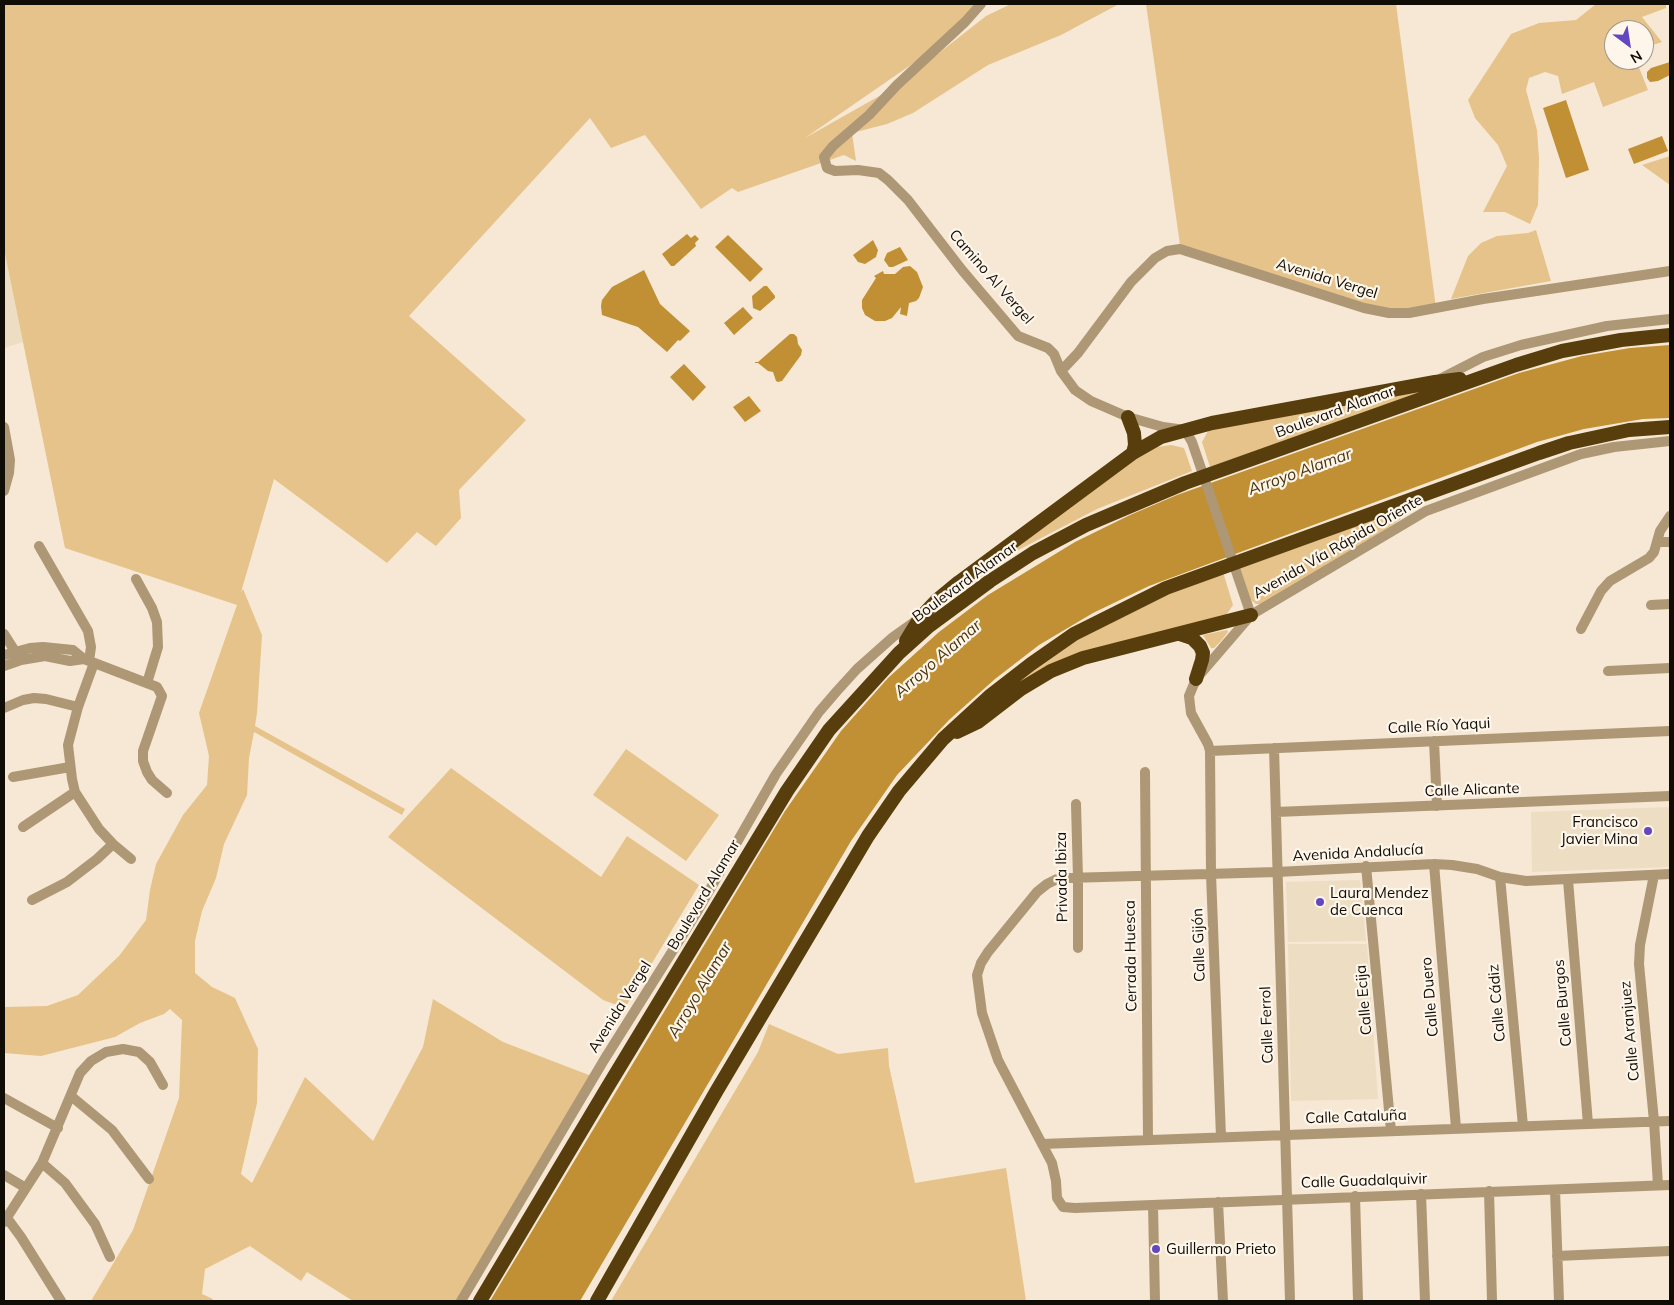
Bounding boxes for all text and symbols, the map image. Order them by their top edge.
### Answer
north arrow [1604,20,1654,70]
text: N [1627,47,1645,67]
street label: Camino Al Vergel [945,226,1037,328]
street label: Avenida Vergel [1274,255,1380,303]
street label: Boulevard Alamar [1273,382,1397,442]
water label: Arroyo Alamar [1246,444,1354,500]
street label: Avenida Vía Rápida Oriente [1250,491,1426,603]
street label: Boulevard Alamar [909,538,1021,626]
water label: Arroyo Alamar [891,616,985,702]
street label: Calle Río Yaqui [1387,714,1491,738]
street label: Calle Alicante [1424,779,1520,801]
place label: Francisco Javier Mina [1561,813,1638,848]
marker: Francisco Javier Mina [1642,825,1654,837]
street label: Privada Ibiza [1052,832,1072,922]
street label: Boulevard Alamar [664,837,744,953]
street label: Avenida Andalucía [1292,841,1424,865]
place label: Laura Mendez de Cuenca [1330,884,1429,919]
marker: Laura Mendez de Cuenca [1314,896,1326,908]
street label: Cerrada Huesca [1121,900,1141,1012]
street label: Calle Gijón [1189,908,1209,982]
water label: Arroyo Alamar [664,939,736,1041]
street label: Calle Duero [1418,956,1442,1038]
street label: Avenida Vergel [585,958,655,1056]
street label: Calle Burgos [1550,959,1576,1047]
street label: Calle Cádiz [1485,963,1509,1043]
street label: Calle Ecija [1352,964,1376,1036]
street label: Calle Aranjuez [1617,980,1643,1082]
street label: Calle Ferrol [1257,986,1277,1064]
street label: Calle Cataluña [1305,1106,1407,1128]
street label: Calle Guadalquivir [1300,1170,1428,1192]
place label: Guillermo Prieto [1166,1240,1276,1258]
marker: Guillermo Prieto [1150,1243,1162,1255]

